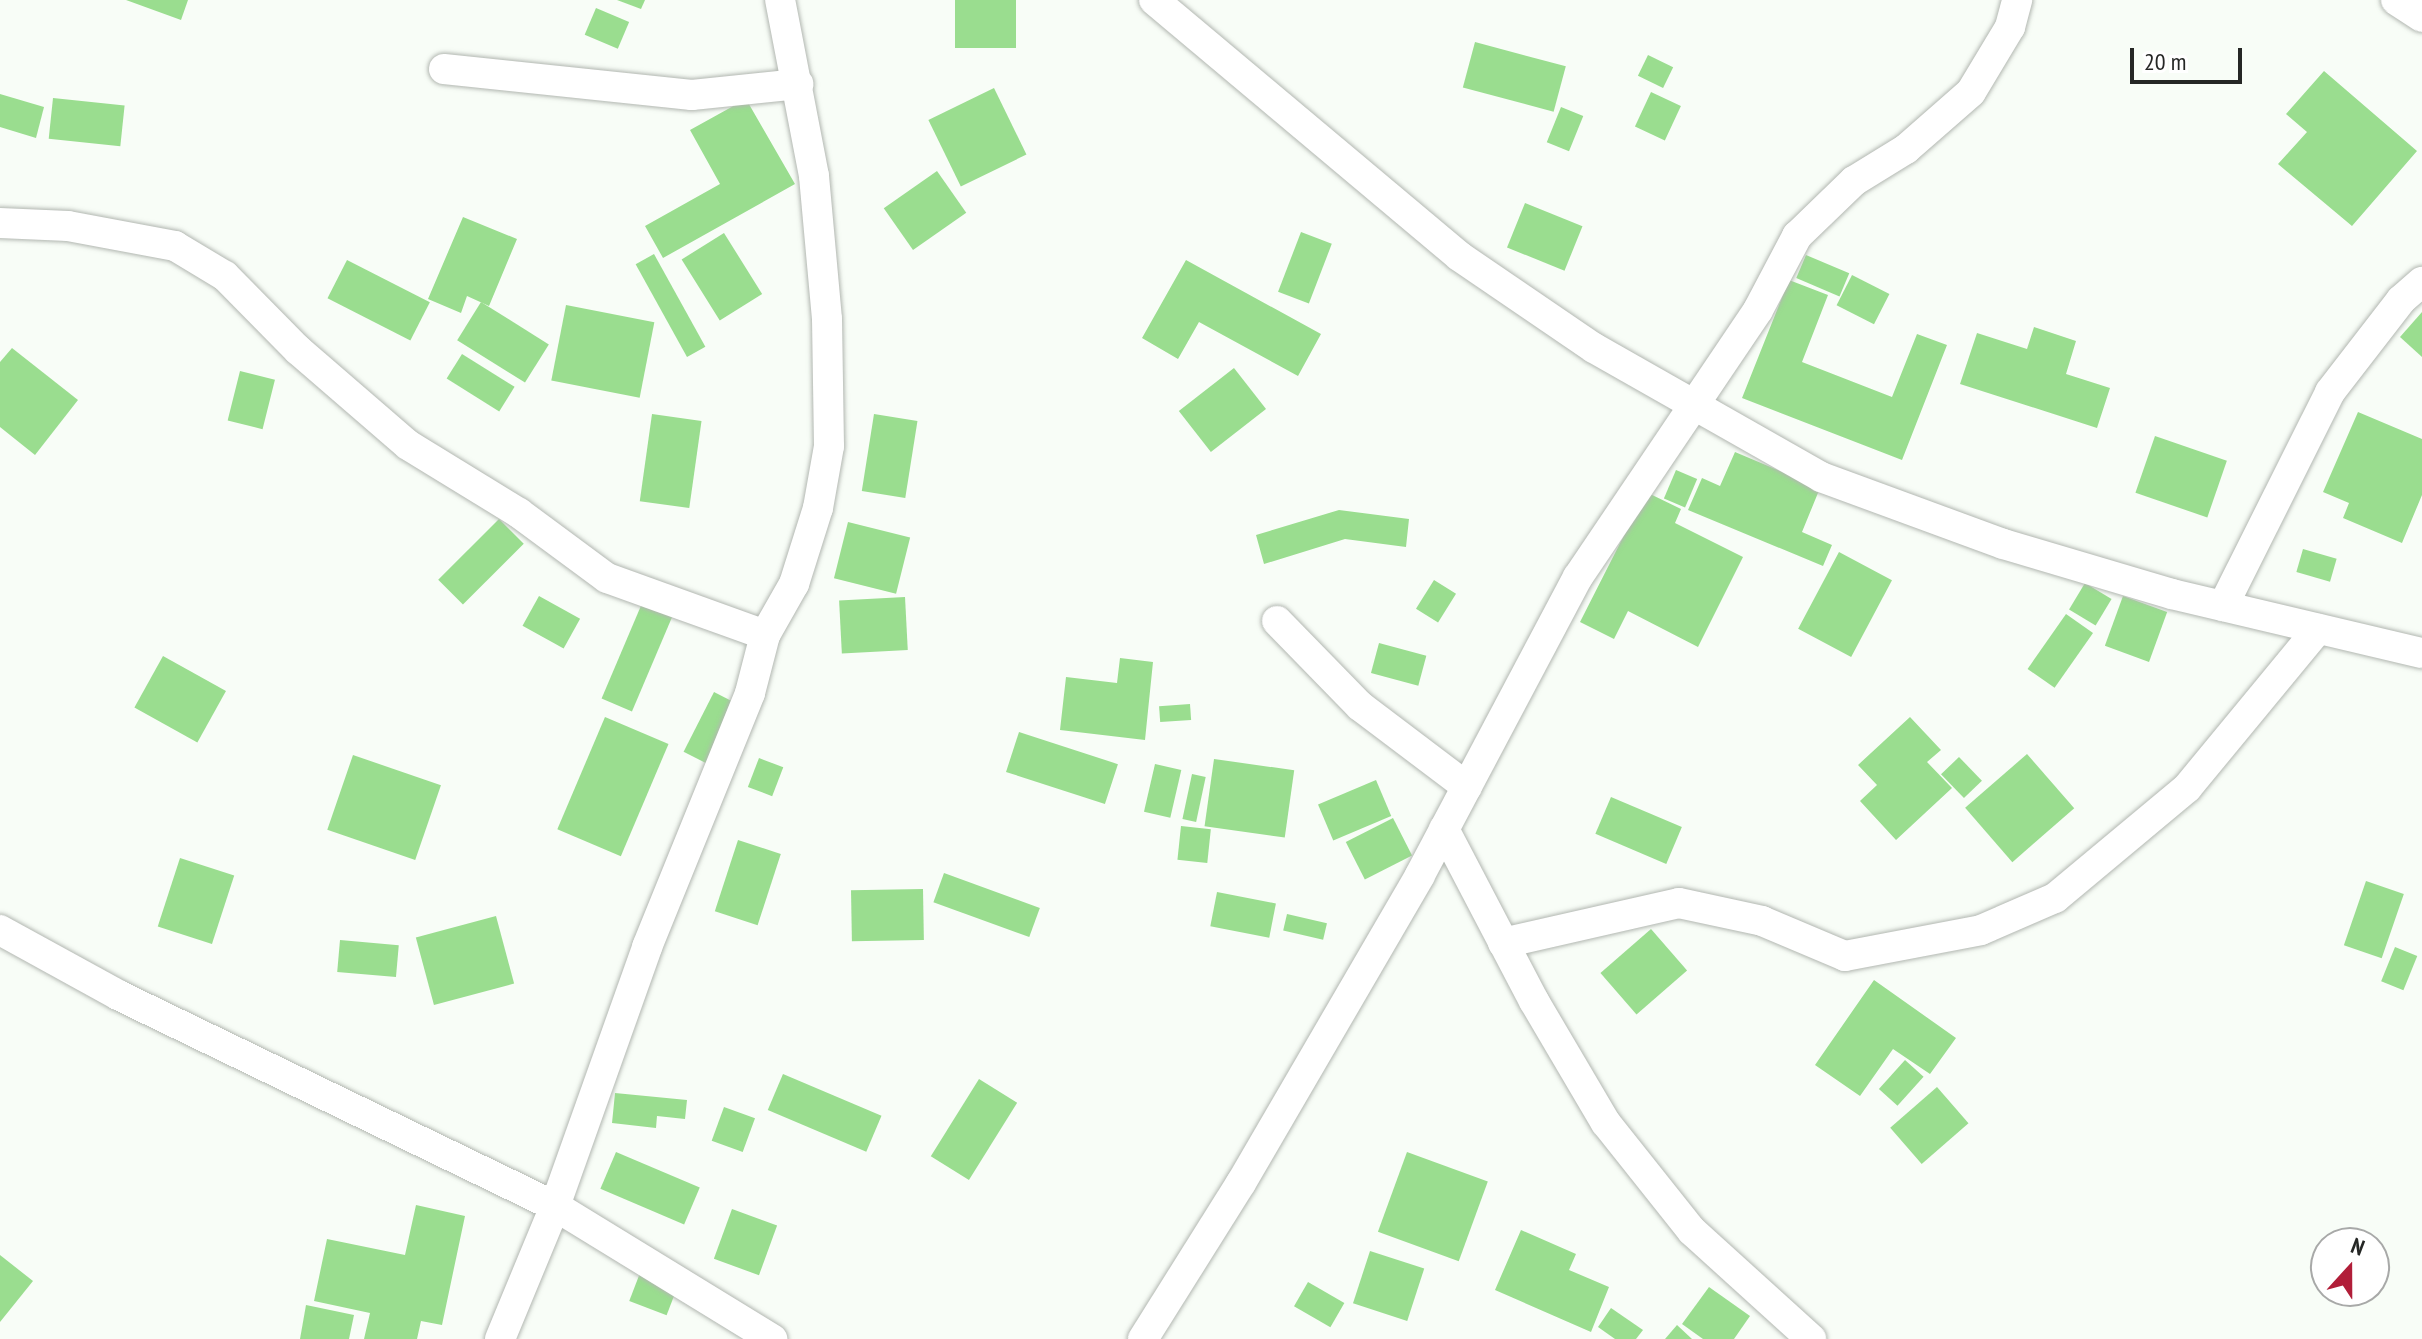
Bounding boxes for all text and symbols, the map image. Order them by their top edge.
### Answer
scale bar [2134,32,2246,82]
text: 20 m [2144,46,2186,77]
north arrow [2310,1227,2390,1307]
text: N [2347,1231,2368,1262]

